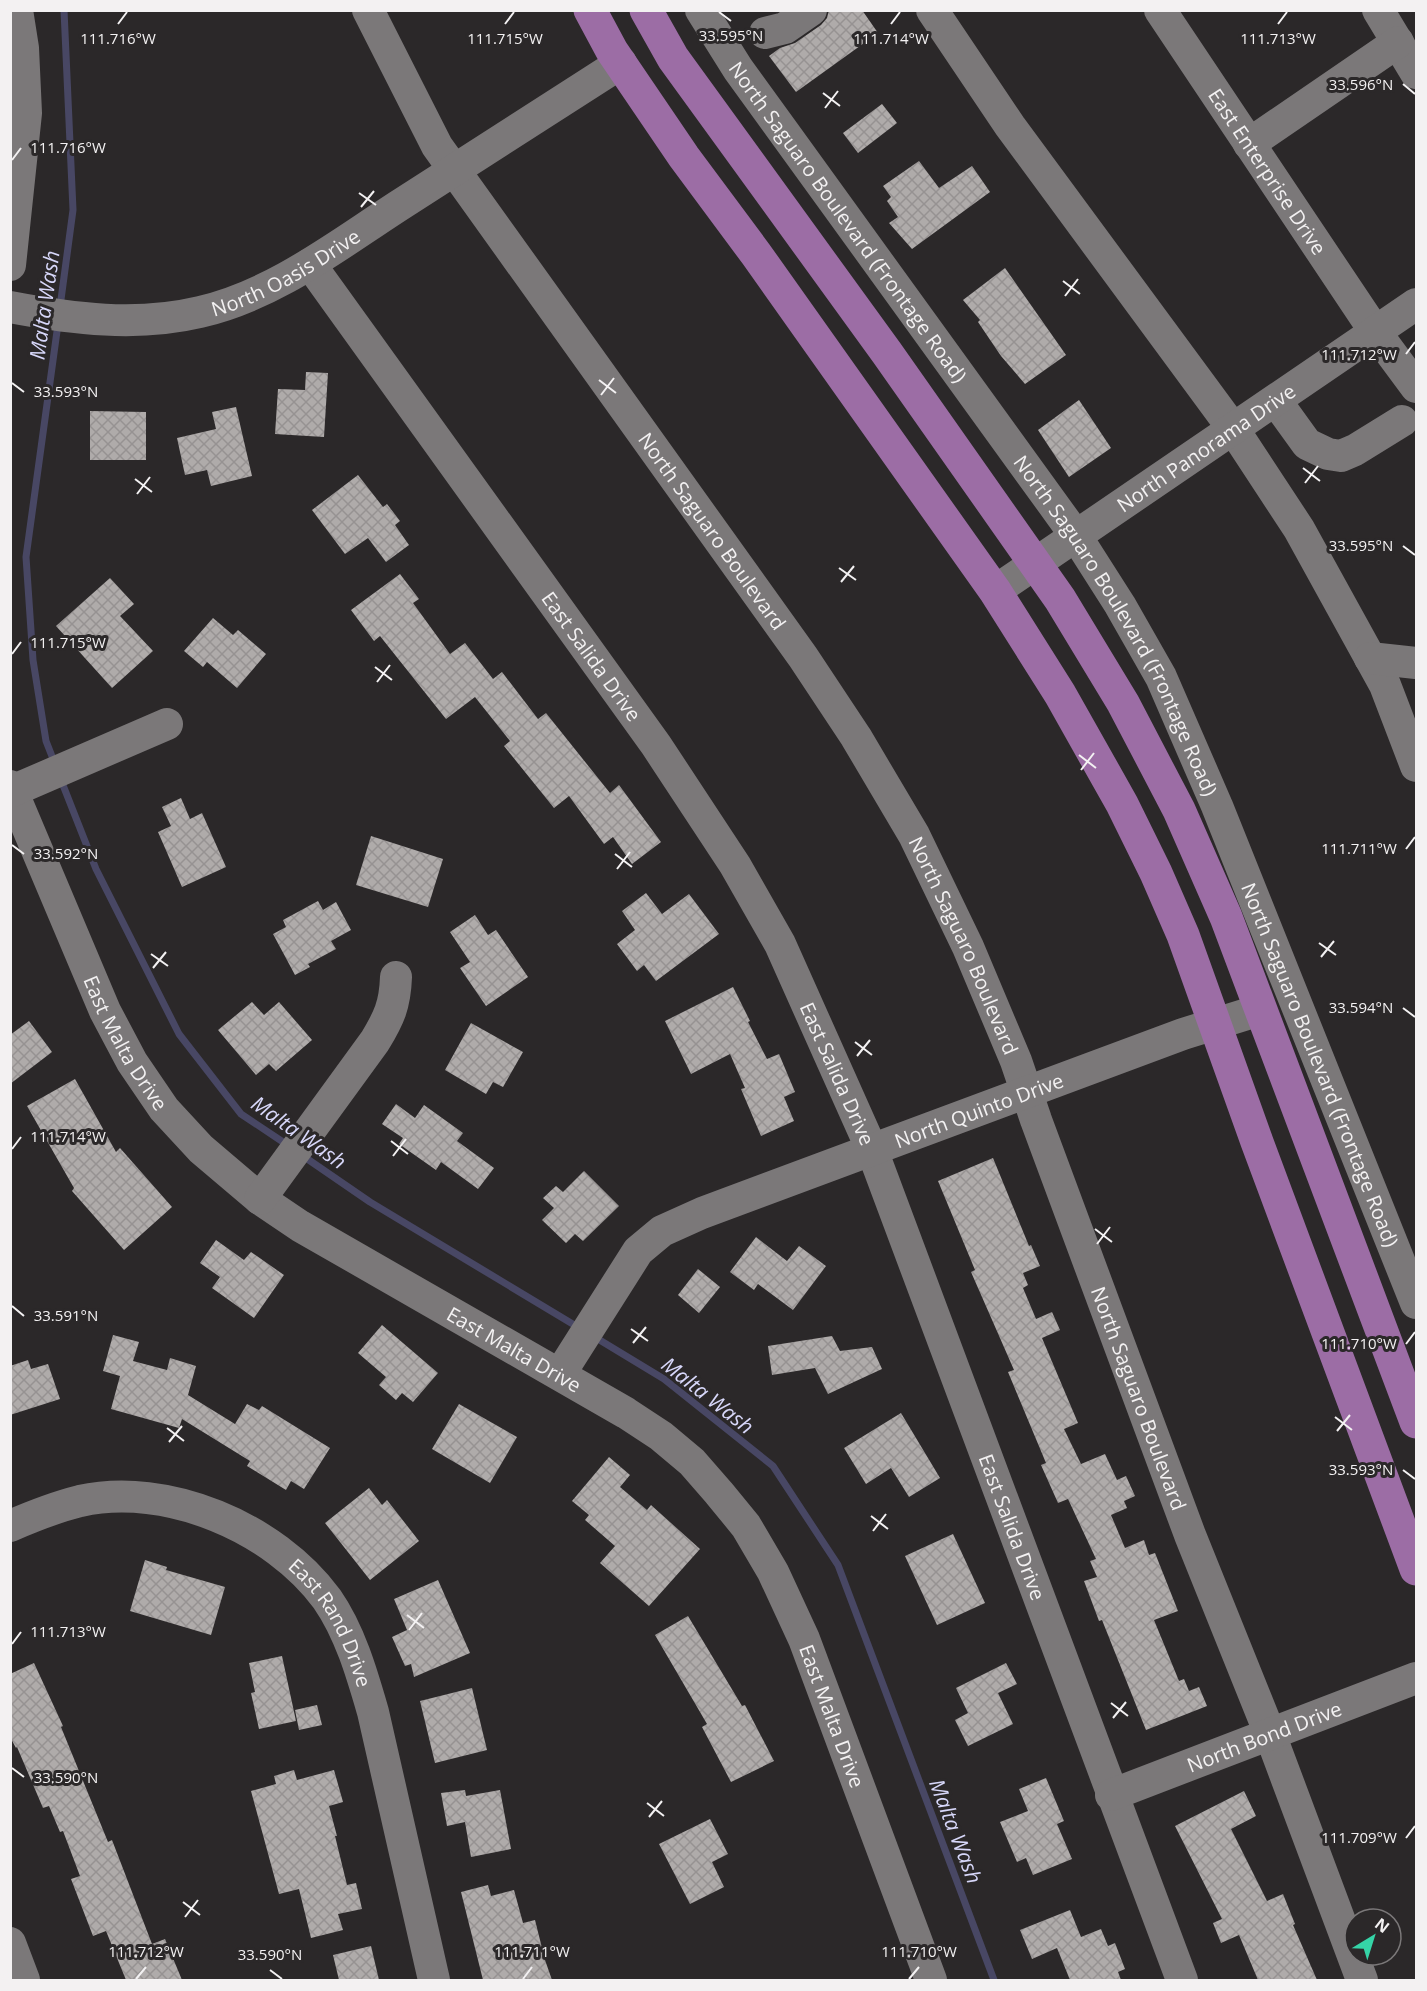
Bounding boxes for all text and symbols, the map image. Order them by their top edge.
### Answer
text: 33.595°N [699,25,763,45]
text: 111.716°W [80,28,156,48]
text: 111.715°W [467,28,543,48]
text: 111.714°W [853,28,929,48]
text: 111.713°W [1240,28,1316,48]
street label: North Saguaro Boulevard (Frontage Road) [723,56,974,387]
text: 33.596°N [1329,74,1393,94]
street label: East Enterprise Drive [1203,83,1333,260]
text: 111.716°W [30,137,106,157]
street label: North Oasis Drive [208,222,365,322]
water label: Malta Wash [22,249,66,361]
text: 111.712°W [1321,344,1397,364]
street label: North Panorama Drive [1111,377,1300,518]
text: 33.593°N [34,381,98,401]
street label: North Saguaro Boulevard [633,427,793,635]
street label: North Saguaro Boulevard (Frontage Road) [1008,449,1224,800]
text: 33.595°N [1329,535,1393,555]
street label: East Salida Drive [536,586,648,726]
text: 111.715°W [30,632,106,652]
street label: North Saguaro Boulevard [903,832,1025,1058]
text: 111.711°W [1321,838,1397,858]
text: 33.592°N [34,843,98,863]
street label: North Saguaro Boulevard (Frontage Road) [1236,879,1406,1251]
street label: East Malta Drive [78,971,174,1115]
text: 33.594°N [1329,997,1393,1017]
street label: East Salida Drive [794,998,882,1149]
street label: North Quinto Drive [890,1066,1067,1154]
water label: Malta Wash [246,1089,352,1175]
text: 111.714°W [30,1126,106,1146]
street label: North Saguaro Boulevard [1085,1283,1193,1514]
street label: East Malta Drive [442,1300,586,1398]
text: 33.591°N [34,1305,98,1325]
text: 111.710°W [1321,1333,1397,1353]
water label: Malta Wash [656,1350,760,1440]
street label: East Salida Drive [973,1450,1052,1604]
text: 33.593°N [1329,1459,1393,1479]
street label: East Rand Drive [283,1552,378,1690]
text: 111.713°W [30,1621,106,1641]
street label: East Malta Drive [794,1641,872,1791]
street label: North Bond Drive [1183,1694,1345,1778]
text: 33.590°N [34,1767,98,1787]
water label: Malta Wash [923,1775,989,1887]
text: 111.709°W [1321,1827,1397,1847]
north arrow [1343,1907,1403,1967]
text: N [1370,1913,1394,1938]
text: 111.712°W [108,1941,184,1961]
text: 111.711°W [494,1941,570,1961]
text: 111.710°W [881,1941,957,1961]
text: 33.590°N [238,1944,302,1964]

